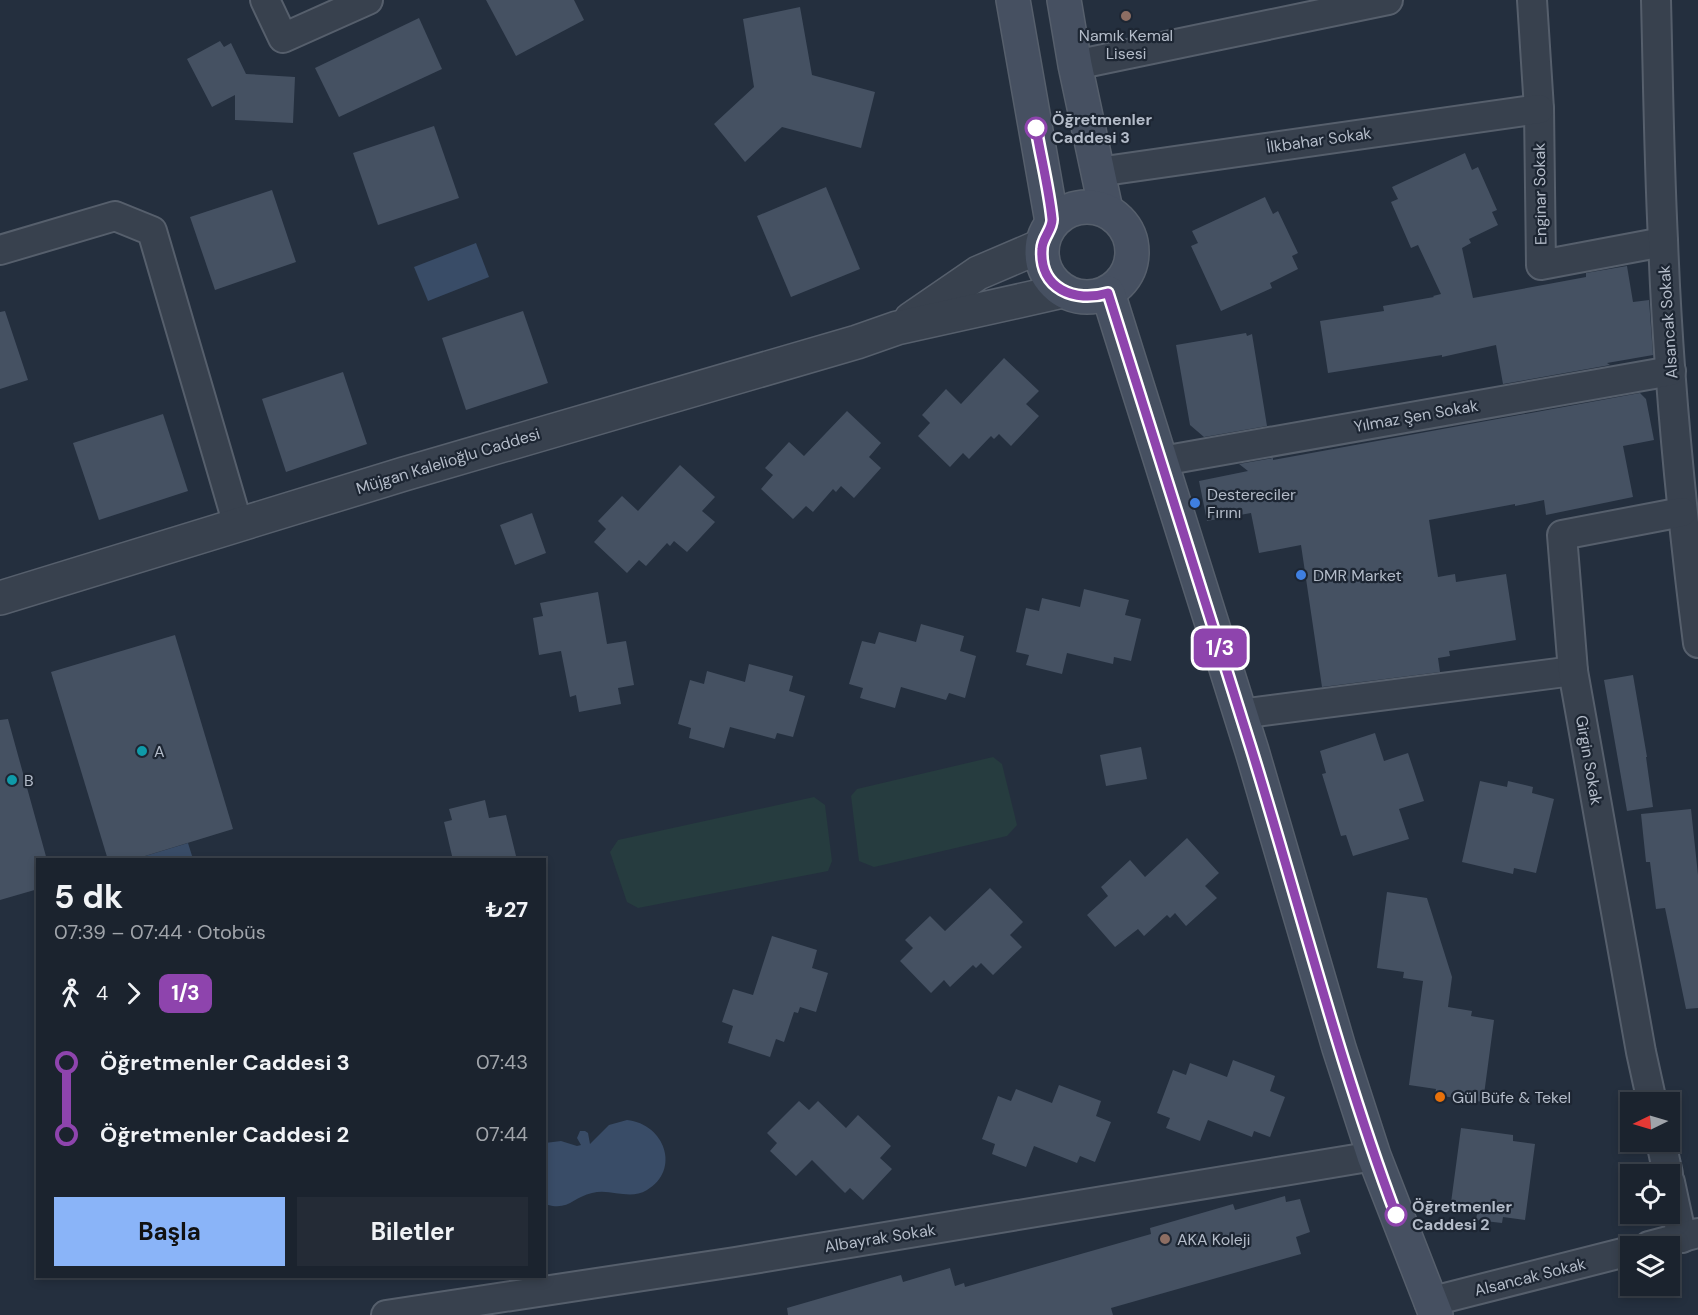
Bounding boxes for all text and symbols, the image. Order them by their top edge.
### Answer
marker: Namık Kemal Lisesi [1119,9,1133,23]
place label: Namık Kemal Lisesi [1079,25,1173,64]
place label: Öğretmenler Caddesi 3 [1052,109,1152,148]
marker: Öğretmenler Caddesi 3 [1025,117,1047,139]
street label: İlkbahar Sokak [1265,122,1373,158]
street label: Enginar Sokak [1529,143,1551,245]
street label: Alsancak Sokak [1654,264,1682,380]
street label: Yılmaz Şen Sokak [1352,395,1480,437]
street label: Müjgan Kalelioğlu Caddesi [354,423,542,499]
place label: Destereciler Fırını [1207,484,1296,523]
marker: Destereciler Fırını [1188,496,1202,510]
place label: DMR Market [1313,565,1402,586]
marker: DMR Market [1294,568,1308,582]
line badge: 1/3 [1186,628,1254,668]
text: 1/3 [1206,634,1234,662]
street label: Girgin Sokak [1571,713,1607,807]
place label: A [154,741,165,762]
marker: A [135,744,149,758]
place label: B [24,770,34,791]
marker: B [5,773,19,787]
text: 5 dk [54,875,123,918]
text: ₺27 [485,895,528,924]
text: 07:39 – 07:44 · Otobüs [54,919,266,945]
icon: walk [54,977,87,1010]
icon: forward [117,977,150,1010]
text: 1/3 [171,979,200,1007]
text: 4 [96,980,108,1006]
text: Öğretmenler Caddesi 3 [100,1048,350,1077]
text: 07:43 [476,1049,528,1075]
place label: Gül Büfe & Tekel [1452,1087,1571,1108]
marker: Gül Büfe & Tekel [1433,1090,1447,1104]
north arrow [1620,1092,1680,1152]
map controls [1620,1092,1680,1296]
text: Öğretmenler Caddesi 2 [100,1120,349,1149]
text: 07:44 [476,1121,528,1147]
button: locate [1620,1164,1680,1224]
place label: Öğretmenler Caddesi 2 [1412,1196,1512,1235]
button: Başla [54,1197,285,1266]
button: Biletler [297,1197,528,1266]
marker: Öğretmenler Caddesi 2 [1385,1204,1407,1226]
street label: Albayrak Sokak [823,1219,937,1257]
place label: AKA Koleji [1177,1229,1250,1250]
marker: AKA Koleji [1158,1232,1172,1246]
button: layers [1620,1236,1680,1296]
street label: Alsancak Sokak [1472,1253,1588,1301]

